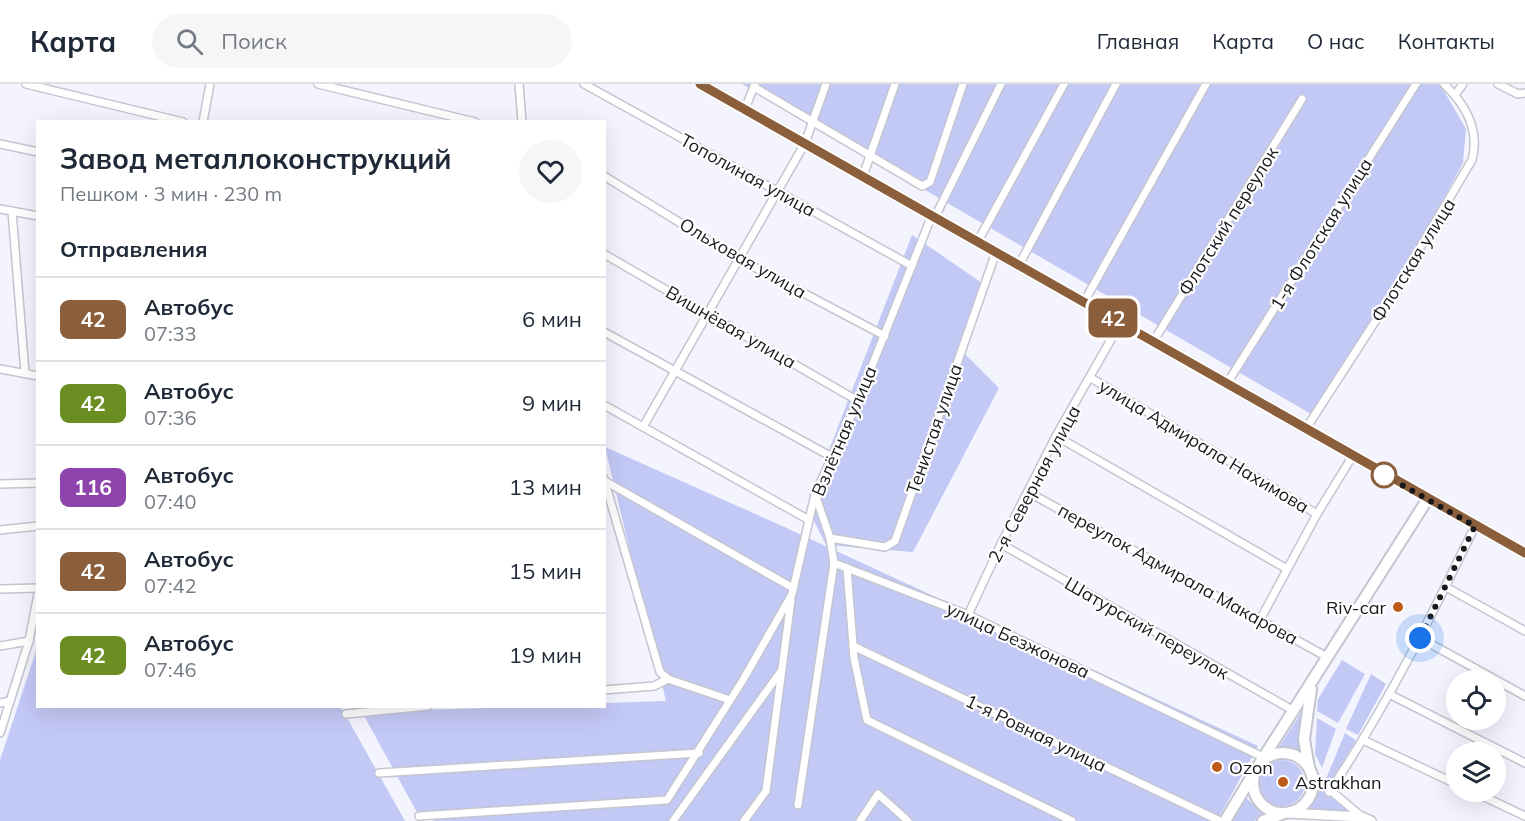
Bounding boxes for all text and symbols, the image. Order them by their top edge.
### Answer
search box [152,14,572,68]
text: Карта [30,24,116,59]
icon: search [173,25,206,58]
text: Поиск [221,27,287,55]
text: Главная [1097,28,1179,54]
text: Карта [1212,28,1274,54]
text: О нас [1307,28,1365,54]
text: Контакты [1398,28,1495,54]
street label: Тополиная улица [676,128,820,222]
button: heart [519,140,582,203]
text: Завод металлоконструкций [60,141,452,176]
street label: Флотский переулок [1173,142,1283,300]
street label: 1-я Флотская улица [1265,154,1377,314]
text: Пешком · 3 мин · 230 m [60,181,282,206]
street label: Флотская улица [1366,194,1460,326]
street label: Ольховая улица [676,212,810,304]
text: Отправления [60,235,208,263]
street label: Вишнёвая улица [662,280,800,374]
text: Автобус [144,293,234,321]
line badge: 42 [1086,298,1140,338]
text: 6 мин [522,305,582,333]
text: 42 [1100,305,1126,331]
text: 42 [80,306,106,332]
text: 07:33 [144,321,197,346]
street label: Тенистая улица [901,361,967,497]
street label: Взлётная улица [806,363,882,499]
street label: улица Адмирала Нахимова [1095,374,1313,518]
text: Автобус [144,377,234,405]
text: 9 мин [522,389,582,417]
text: 42 [80,390,106,416]
street label: 2-я Северная улица [983,401,1085,567]
text: 07:36 [144,405,197,430]
text: Автобус [144,461,234,489]
unlabelled marker [1371,462,1397,488]
text: 13 мин [509,473,582,501]
text: 116 [74,474,112,500]
text: 07:40 [144,489,197,514]
street label: переулок Адмирала Макарова [1054,498,1302,650]
text: Автобус [144,545,234,573]
text: 15 мин [509,557,582,585]
text: 42 [80,558,106,584]
street label: Шатурский переулок [1061,572,1233,685]
text: 07:42 [144,573,197,598]
place label: Riv-car [1326,596,1386,619]
street label: улица Безжонова [943,597,1093,683]
marker: Riv-car [1391,600,1405,614]
your location [1405,623,1435,653]
text: Автобус [144,629,234,657]
text: 19 мин [509,641,582,669]
text: 42 [80,642,106,668]
text: 07:46 [144,657,197,682]
map controls [1446,670,1506,802]
button: locate [1446,670,1506,730]
street label: 1-я Ровная улица [962,689,1110,777]
button: layers [1446,742,1506,802]
place label: Ozon [1229,756,1273,779]
marker: Ozon [1210,760,1224,774]
place label: Astrakhan [1295,771,1382,794]
marker: Astrakhan [1276,775,1290,789]

